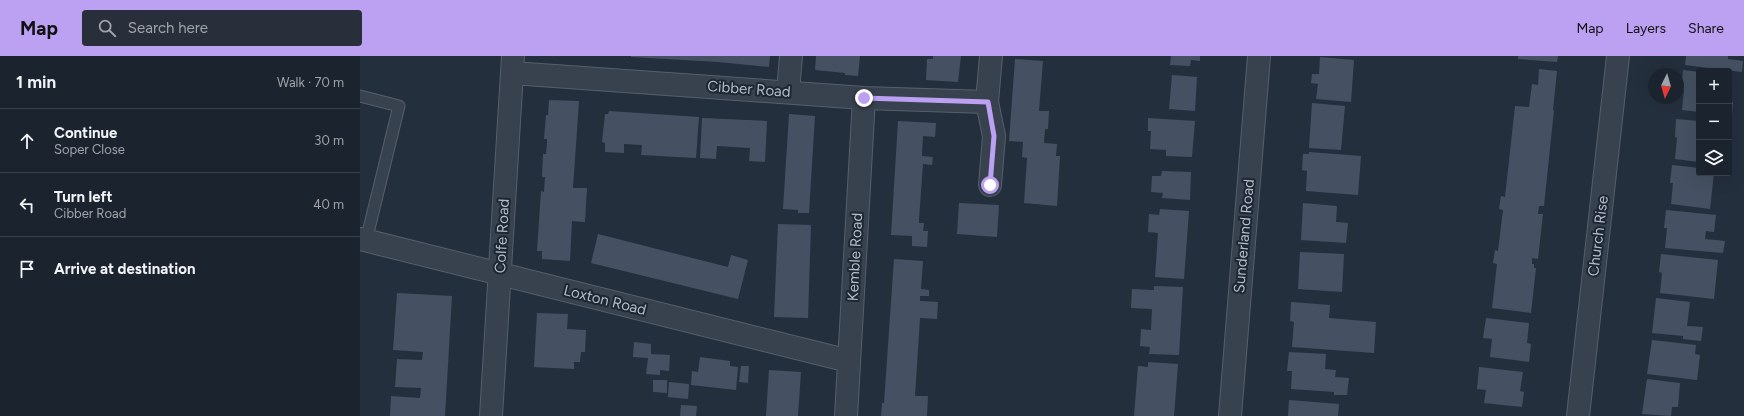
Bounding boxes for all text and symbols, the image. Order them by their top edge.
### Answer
search box [82,10,362,46]
text: Map [20,17,58,40]
icon: search [96,17,118,39]
text: Search here [128,19,208,37]
text: Map [1576,20,1604,37]
text: Layers [1626,20,1666,37]
text: Share [1688,20,1724,37]
north arrow [1648,68,1684,104]
map controls [1696,68,1732,176]
button: + [1696,68,1732,104]
text: 1 min [16,72,56,92]
text: Walk · 70 m [277,75,344,90]
street label: Cibber Road [707,77,791,101]
route end [855,89,873,107]
button: − [1696,104,1732,140]
text: Continue [54,124,117,142]
icon: ahead [16,130,38,152]
text: 30 m [314,133,344,148]
button: layers [1696,140,1732,176]
text: Soper Close [54,142,125,157]
route start [981,176,999,194]
street label: Sunderland Road [1230,178,1258,294]
text: Turn left [54,188,112,206]
icon: left [16,194,38,216]
street label: Church Rise [1584,195,1612,277]
text: 40 m [313,197,344,212]
street label: Colfe Road [491,198,513,274]
text: Cibber Road [54,206,126,221]
street label: Kemble Road [844,212,866,302]
icon: arrive [16,258,38,280]
text: Arrive at destination [54,260,195,278]
street label: Loxton Road [562,281,648,319]

